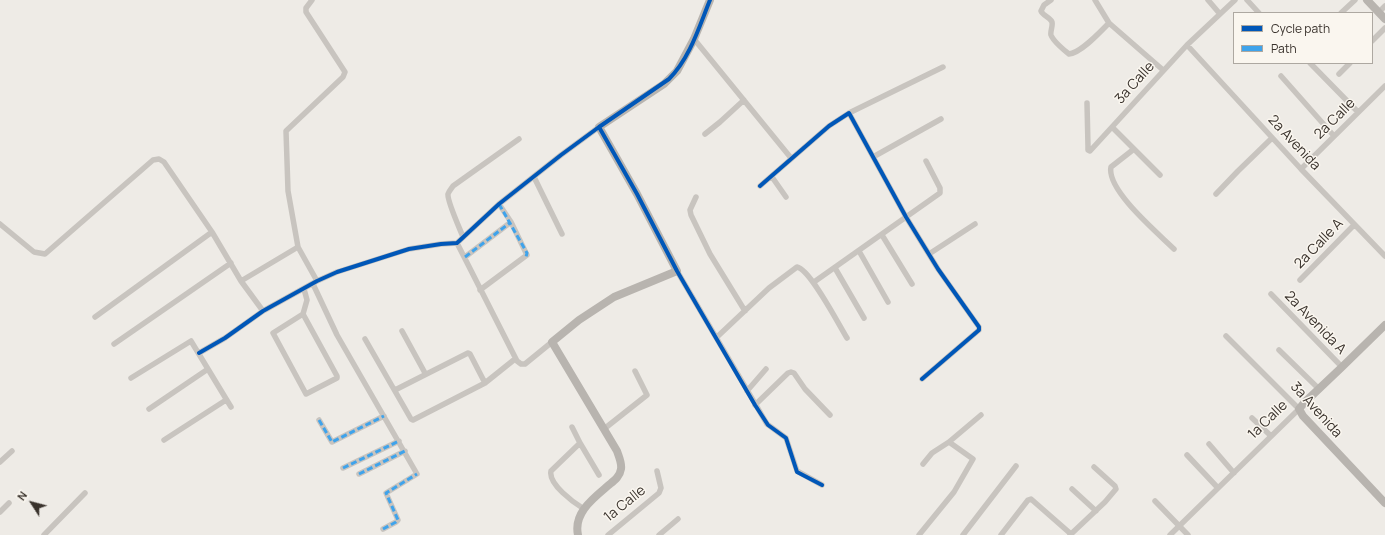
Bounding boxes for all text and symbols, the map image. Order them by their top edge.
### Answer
legend [1233,12,1373,64]
text: Cycle path [1271,20,1330,37]
text: Path [1271,40,1297,57]
street label: 3a Calle [1112,58,1158,108]
street label: 2a Calle [1311,95,1359,143]
street label: 2a Avenida [1264,112,1324,174]
street label: 2a Calle A [1291,216,1347,272]
street label: 2a Avenida A [1281,288,1349,358]
street label: 3a Avenida [1287,379,1345,441]
street label: 1a Calle [1245,397,1291,443]
street label: 1a Calle [601,482,649,526]
north arrow [12,483,52,523]
text: N [13,488,30,503]

